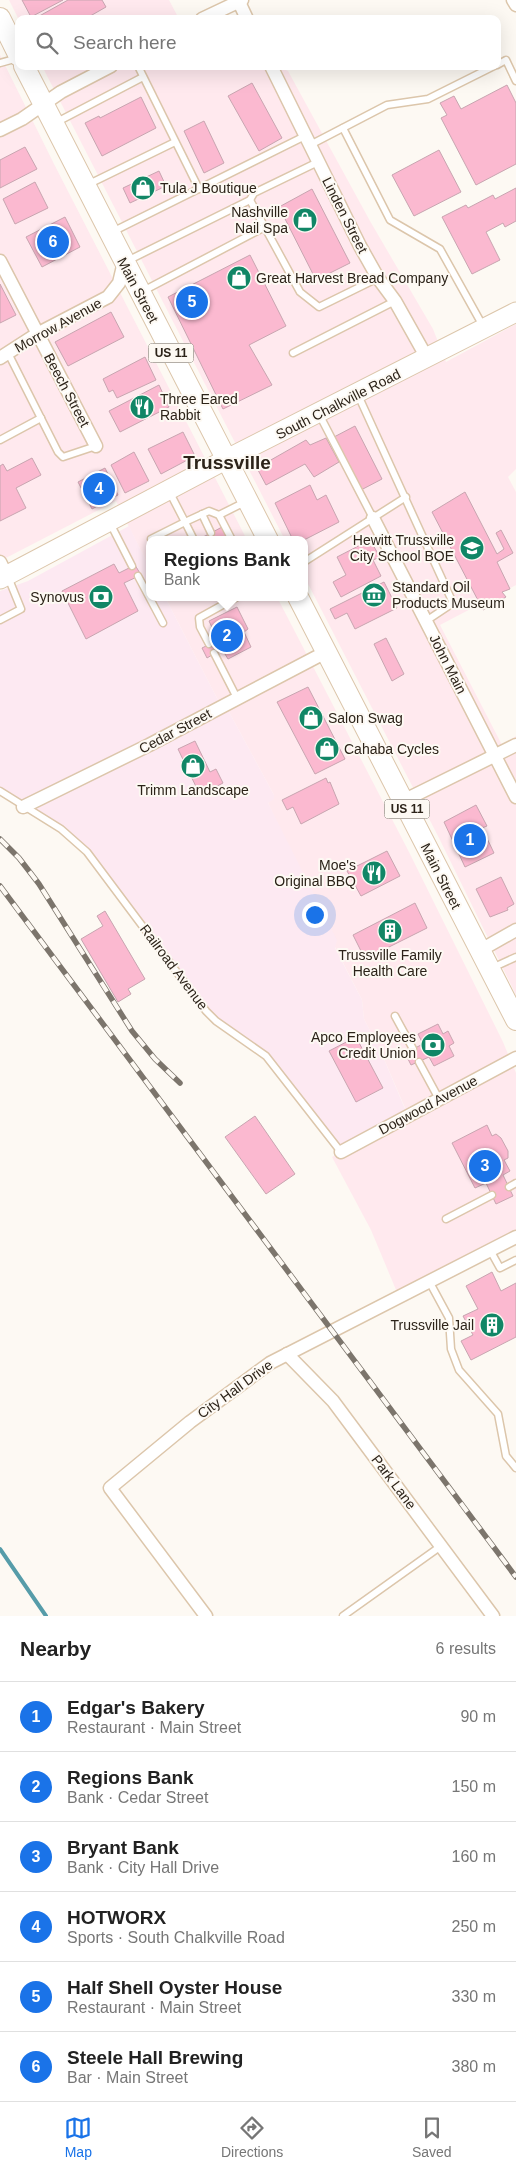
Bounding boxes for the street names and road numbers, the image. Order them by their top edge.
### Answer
street label: Linden Street [319,174,371,256]
street label: Main Street [114,255,162,325]
street label: Morrow Avenue [12,294,104,356]
road number: US 11 [148,343,194,362]
street label: Beech Street [41,351,93,430]
street label: South Chalkville Road [273,366,403,442]
street label: John Main [426,632,470,696]
street label: Cedar Street [136,705,214,757]
road number: US 11 [384,800,430,819]
street label: Main Street [418,840,464,912]
street label: Railroad Avenue [137,921,211,1013]
street label: Dogwood Avenue [376,1072,480,1138]
street label: City Hall Drive [194,1356,276,1422]
street label: Park Lane [368,1452,420,1512]

